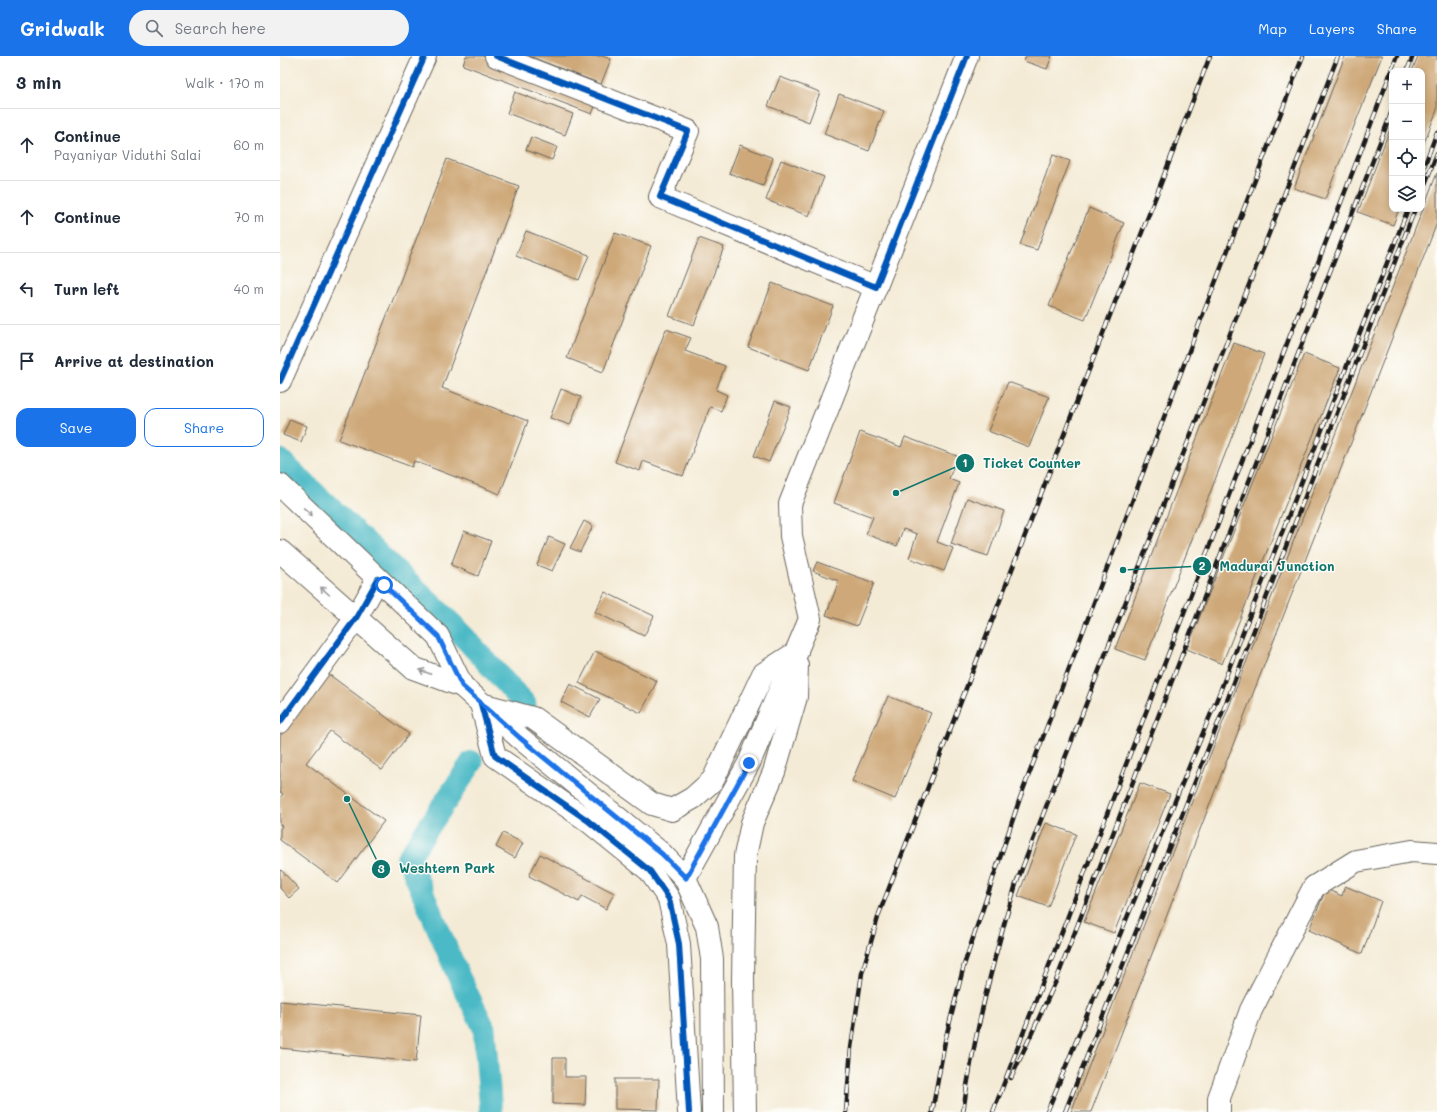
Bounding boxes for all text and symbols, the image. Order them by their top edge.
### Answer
search box [129,10,409,46]
text: Gridwalk [20,16,105,41]
icon: search [143,17,165,39]
text: Search here [175,18,266,38]
text: Map [1258,19,1287,38]
text: Layers [1309,19,1355,38]
text: Share [1377,19,1417,38]
map controls [1389,68,1425,212]
button: + [1389,68,1425,104]
text: 3 min [16,71,61,93]
text: Walk · 170 m [185,74,264,91]
button: − [1389,104,1425,140]
text: Continue [54,126,121,146]
icon: ahead [16,134,38,156]
text: 60 m [234,136,264,153]
button: locate [1389,140,1425,176]
text: Payaniyar Viduthi Salai [54,146,201,163]
button: layers [1389,176,1425,212]
icon: ahead [16,206,38,228]
text: Continue [54,207,121,227]
text: 70 m [234,208,264,225]
icon: left [16,278,38,300]
text: Turn left [54,279,119,299]
text: 40 m [234,280,264,297]
icon: arrive [16,350,38,372]
text: Arrive at destination [54,351,214,371]
button: Save [16,408,136,447]
button: Share [144,408,264,447]
callout: Ticket Counter [955,451,1089,476]
text: 1 [962,454,968,470]
text: Ticket Counter [983,454,1081,471]
one-way arrow [303,507,313,517]
callout: Madurai Junction [1192,553,1343,578]
text: 2 [1199,557,1206,573]
text: Madurai Junction [1220,557,1334,574]
route start [375,576,393,594]
one-way arrow [320,586,330,595]
one-way arrow [419,668,431,676]
route end [740,754,758,772]
callout: Weshtern Park [371,856,503,881]
text: Weshtern Park [399,859,495,876]
text: 3 [377,860,385,876]

